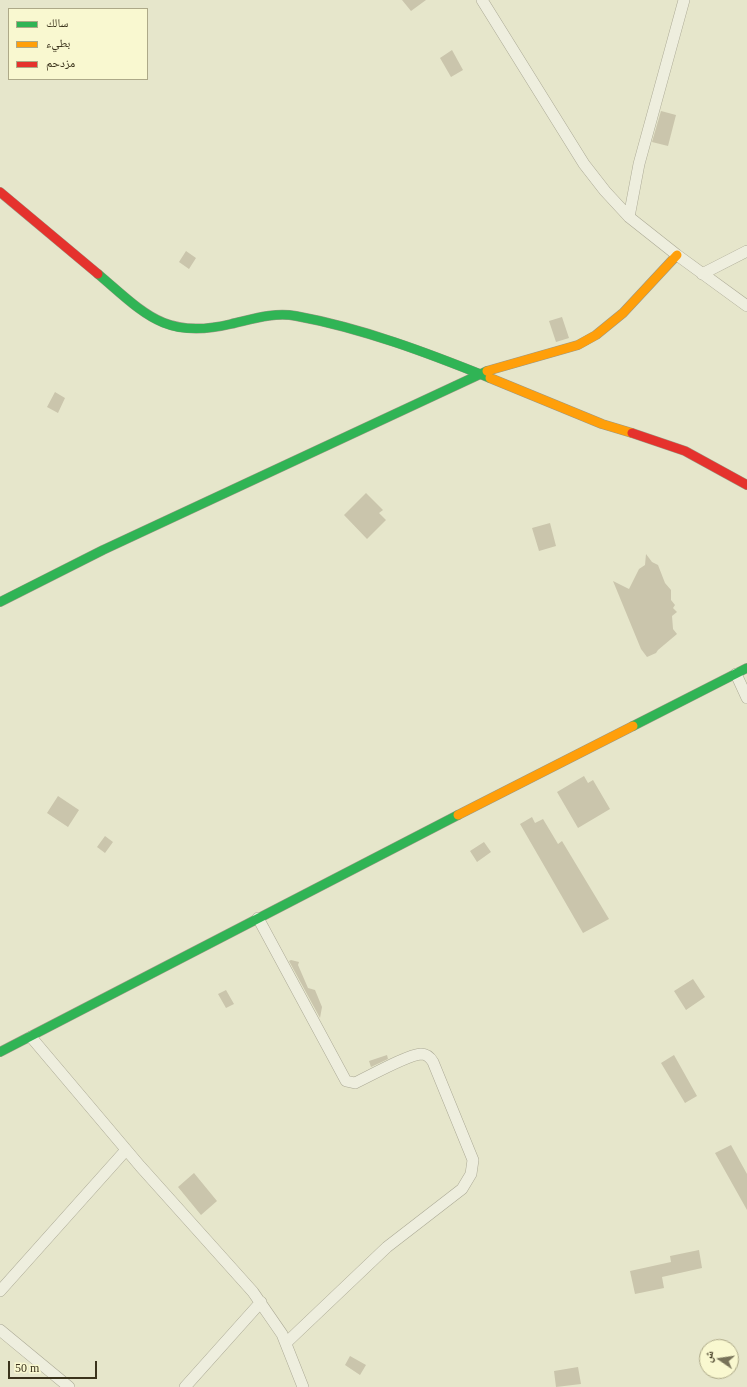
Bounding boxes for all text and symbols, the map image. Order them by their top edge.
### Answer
legend [8,8,148,80]
text: سالك [46,16,68,30]
text: بطيء [46,36,70,50]
text: مزدحم [46,56,75,70]
north arrow [699,1339,739,1379]
text: ش [701,1349,715,1364]
scale bar [10,1353,99,1379]
text: 50 m [15,1361,39,1375]

